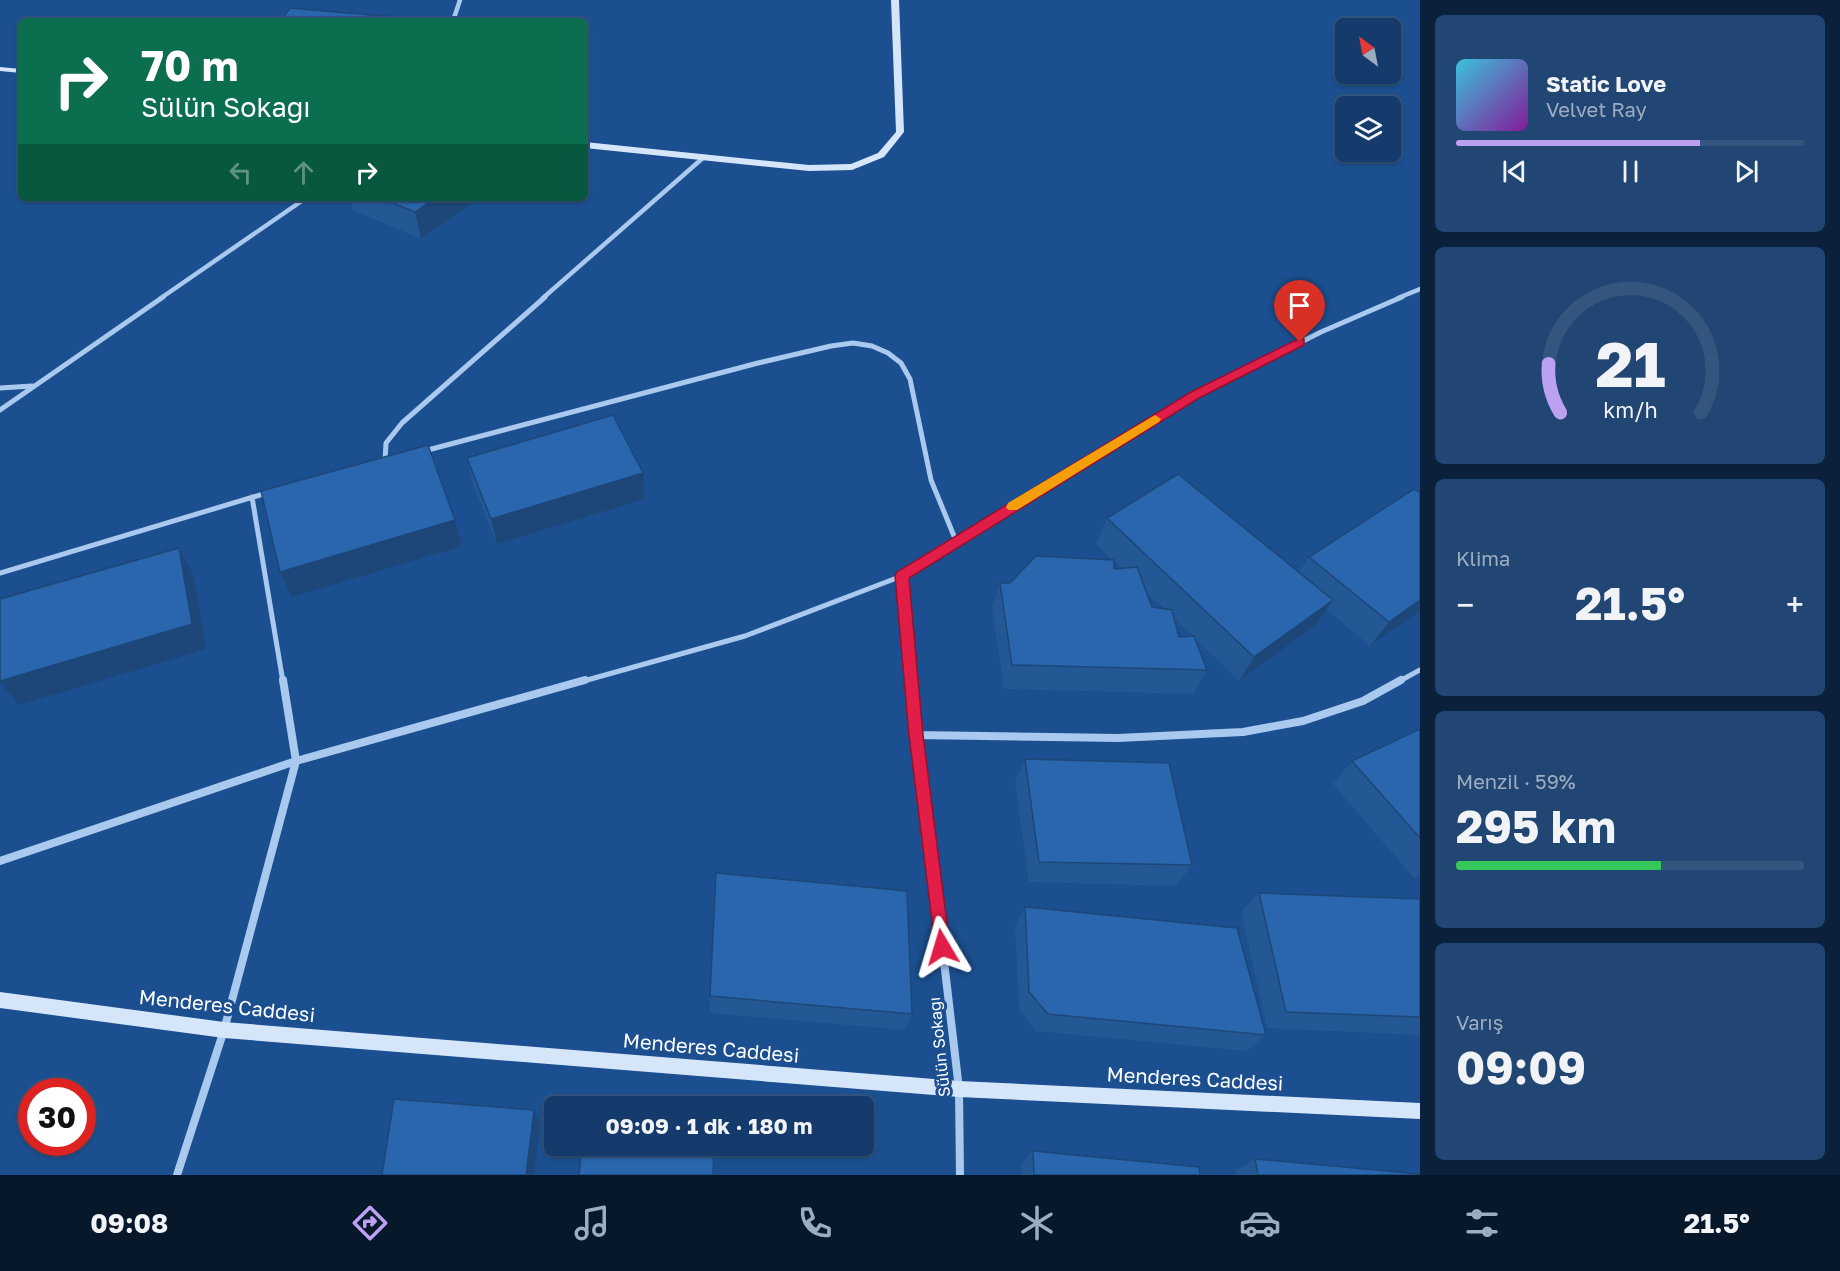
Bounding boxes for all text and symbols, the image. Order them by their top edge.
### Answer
north arrow [1335,18,1401,84]
map controls [1335,18,1401,162]
text: 70 m [141,40,238,90]
icon: right [42,42,120,120]
text: Static Love [1546,70,1666,97]
text: Sülün Sokağı [141,91,311,123]
button: layers [1335,96,1401,162]
text: Velvet Ray [1546,97,1647,121]
icon: previous [1498,155,1531,188]
icon: pause [1614,155,1647,188]
icon: next [1730,155,1763,188]
icon: left [224,156,257,189]
icon: ahead [287,156,320,189]
icon: right [350,156,383,189]
pin [1274,280,1325,342]
icon: arrive [1283,289,1316,322]
text: 21 [1595,326,1665,401]
text: km/h [1603,397,1657,423]
text: Klima [1456,546,1510,570]
text: 21.5° [1575,576,1685,630]
text: − [1456,585,1474,624]
text: + [1786,585,1804,624]
text: Menzil · 59% [1456,769,1576,793]
text: 295 km [1456,799,1616,853]
position arrow [910,915,974,979]
street label: Menderes Caddesi [138,984,316,1026]
street label: Sülün Sokağı [924,996,954,1098]
text: Varış [1456,1010,1503,1034]
street label: Menderes Caddesi [622,1027,800,1067]
text: 09:09 [1456,1040,1586,1094]
street label: Menderes Caddesi [1106,1061,1284,1095]
speed limit sign: 30 [18,1078,96,1156]
text: 09:09 · 1 dk · 180 m [605,1112,813,1139]
icon: directions [349,1202,391,1244]
icon: music [571,1202,613,1244]
icon: phone [794,1202,836,1244]
icon: climate [1016,1202,1058,1244]
icon: car [1239,1202,1281,1244]
icon: filters [1461,1202,1503,1244]
text: 09:08 [90,1207,168,1239]
text: 21.5° [1684,1207,1750,1239]

